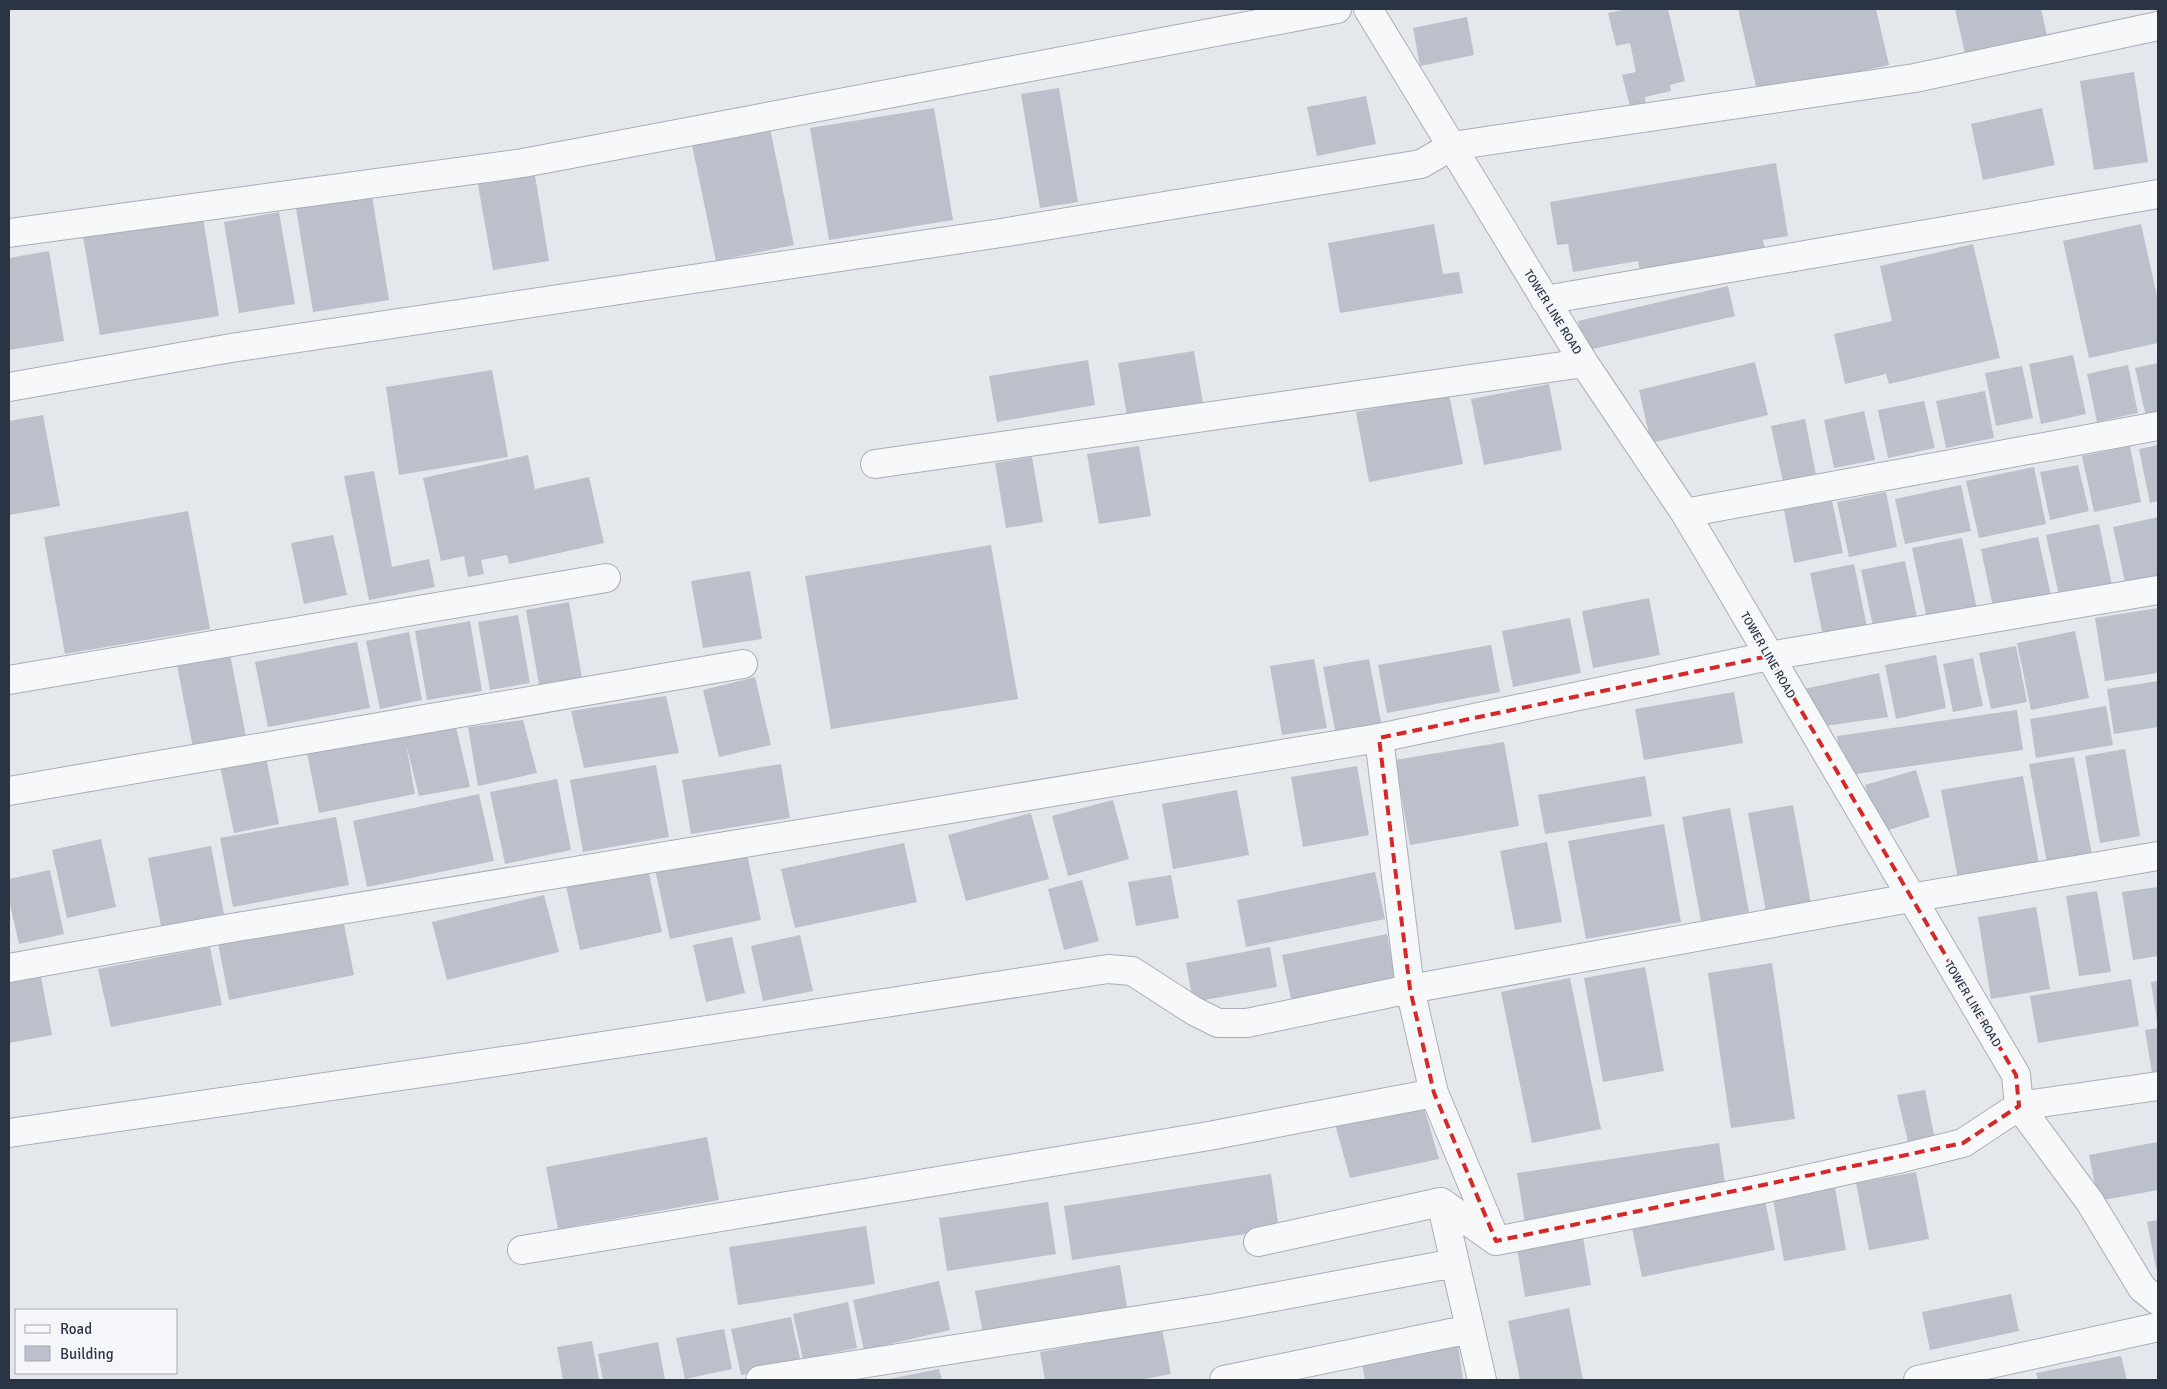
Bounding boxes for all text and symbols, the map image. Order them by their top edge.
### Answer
street label: TOWER LINE ROAD [1520,267,1585,358]
street label: TOWER LINE ROAD [1737,609,1799,701]
street label: TOWER LINE ROAD [1941,959,2004,1050]
legend [15,1309,178,1374]
text: Road [60,1320,92,1338]
text: Building [60,1345,114,1363]

